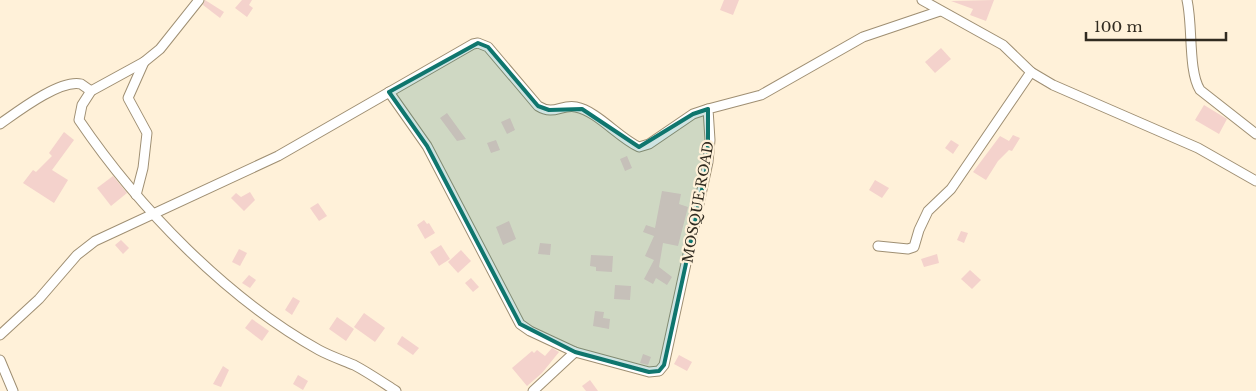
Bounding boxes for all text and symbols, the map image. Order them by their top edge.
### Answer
scale bar [1086,10,1226,42]
text: 100 m [1094,17,1143,36]
street label: MOSQUE ROAD [678,140,718,264]

